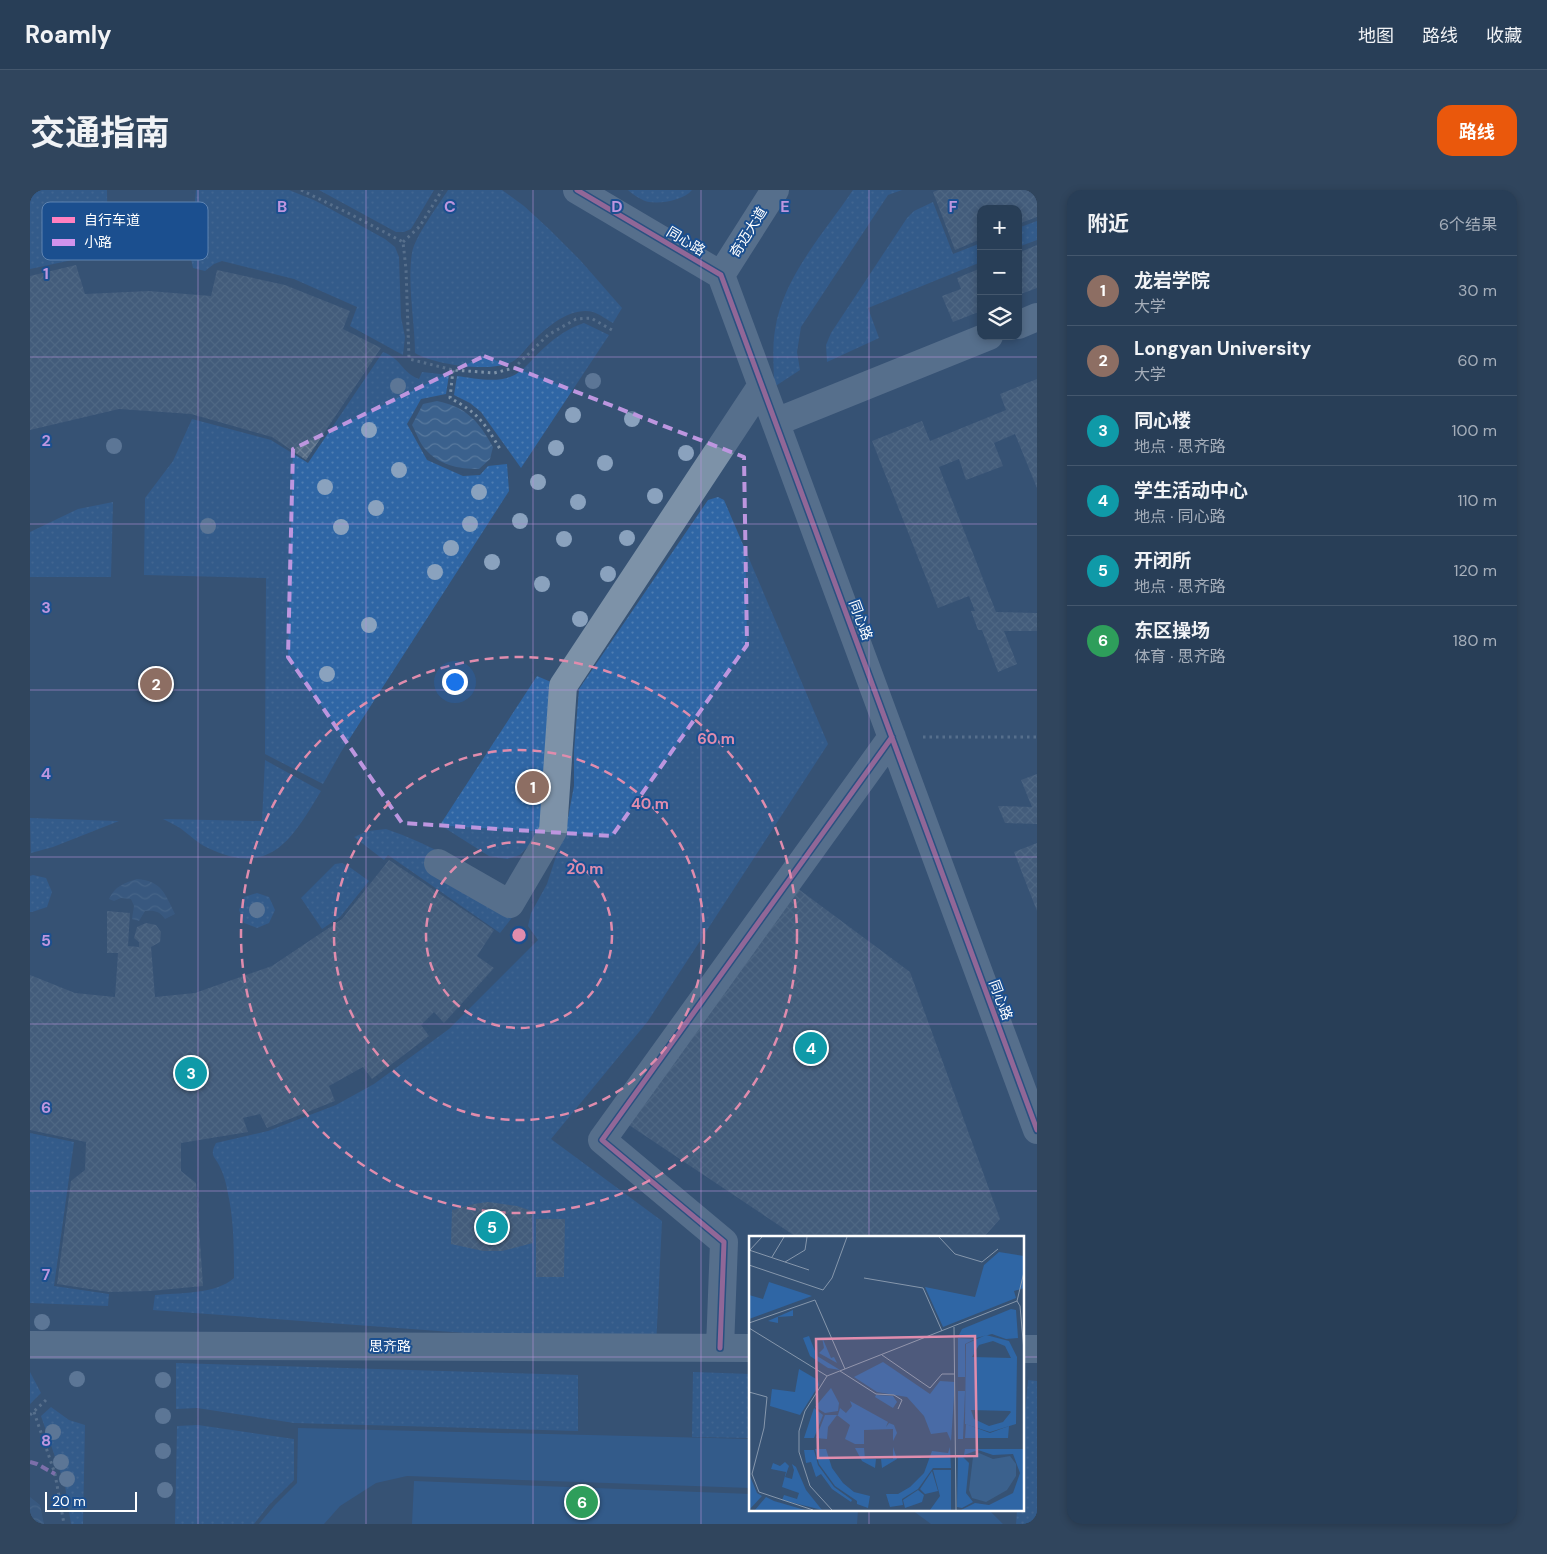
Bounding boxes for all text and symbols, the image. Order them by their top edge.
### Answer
text: Roamly [25,19,112,50]
text: 地图 [1358,24,1394,48]
text: 路线 [1422,24,1458,48]
text: 收藏 [1486,24,1522,48]
button: 路线 [1437,105,1517,156]
text: 交通指南 [30,110,170,156]
text: B [277,196,287,217]
text: C [444,196,456,217]
text: D [611,196,623,217]
text: E [780,196,790,217]
text: F [949,196,958,217]
legend [42,202,208,260]
street label: 奇迈大道 [726,203,770,261]
map controls [977,205,1022,340]
button: + [977,205,1022,250]
text: 附近 [1087,210,1129,238]
text: 自行车道 [84,211,140,229]
text: 6个结果 [1439,214,1497,235]
street label: 同心路 [663,222,709,260]
text: 小路 [84,233,112,251]
button: − [977,250,1022,295]
text: 1 [43,263,49,284]
text: 龙岩学院 [1134,268,1210,293]
text: 1 [1100,280,1106,301]
text: 30 m [1458,280,1497,301]
button: layers [977,295,1022,340]
text: 大学 [1134,296,1166,317]
text: Longyan University [1134,336,1311,361]
text: 2 [1098,350,1108,371]
text: 60 m [1457,350,1497,371]
text: 大学 [1134,364,1166,385]
text: 同心楼 [1134,408,1191,433]
text: 3 [1098,420,1108,441]
text: 100 m [1452,420,1497,441]
text: 2 [41,430,51,451]
text: 地点 · 思齐路 [1134,436,1226,457]
text: 学生活动中心 [1134,478,1248,503]
text: 4 [1098,490,1108,511]
text: 110 m [1458,490,1497,511]
text: 地点 · 同心路 [1134,506,1226,527]
text: 开闭所 [1134,548,1191,573]
text: 5 [1098,560,1108,581]
text: 120 m [1453,560,1497,581]
text: 地点 · 思齐路 [1134,576,1226,597]
text: 3 [41,597,51,618]
street label: 同心路 [845,597,877,643]
text: 东区操场 [1134,618,1210,643]
text: 6 [1098,630,1108,651]
text: 180 m [1453,630,1497,651]
text: 体育 · 思齐路 [1134,646,1226,667]
pin: 2 [140,665,172,703]
your location [442,669,468,695]
text: 60 m [697,729,735,749]
text: 4 [41,763,51,784]
pin: 1 [517,768,549,806]
text: 40 m [631,794,669,814]
text: 20 m [567,859,603,879]
centre of rings [510,926,528,944]
text: 5 [41,930,51,951]
street label: 同心路 [985,977,1017,1023]
pin: 4 [795,1029,827,1067]
pin: 3 [175,1054,207,1092]
text: 6 [41,1097,51,1118]
pin: 5 [476,1208,508,1246]
inset map [749,1236,1024,1512]
text: 7 [42,1264,51,1285]
street label: 思齐路 [369,1337,411,1355]
text: 8 [41,1430,51,1451]
pin: 6 [566,1483,598,1521]
scale bar [45,1489,138,1512]
text: 20 m [52,1492,86,1510]

